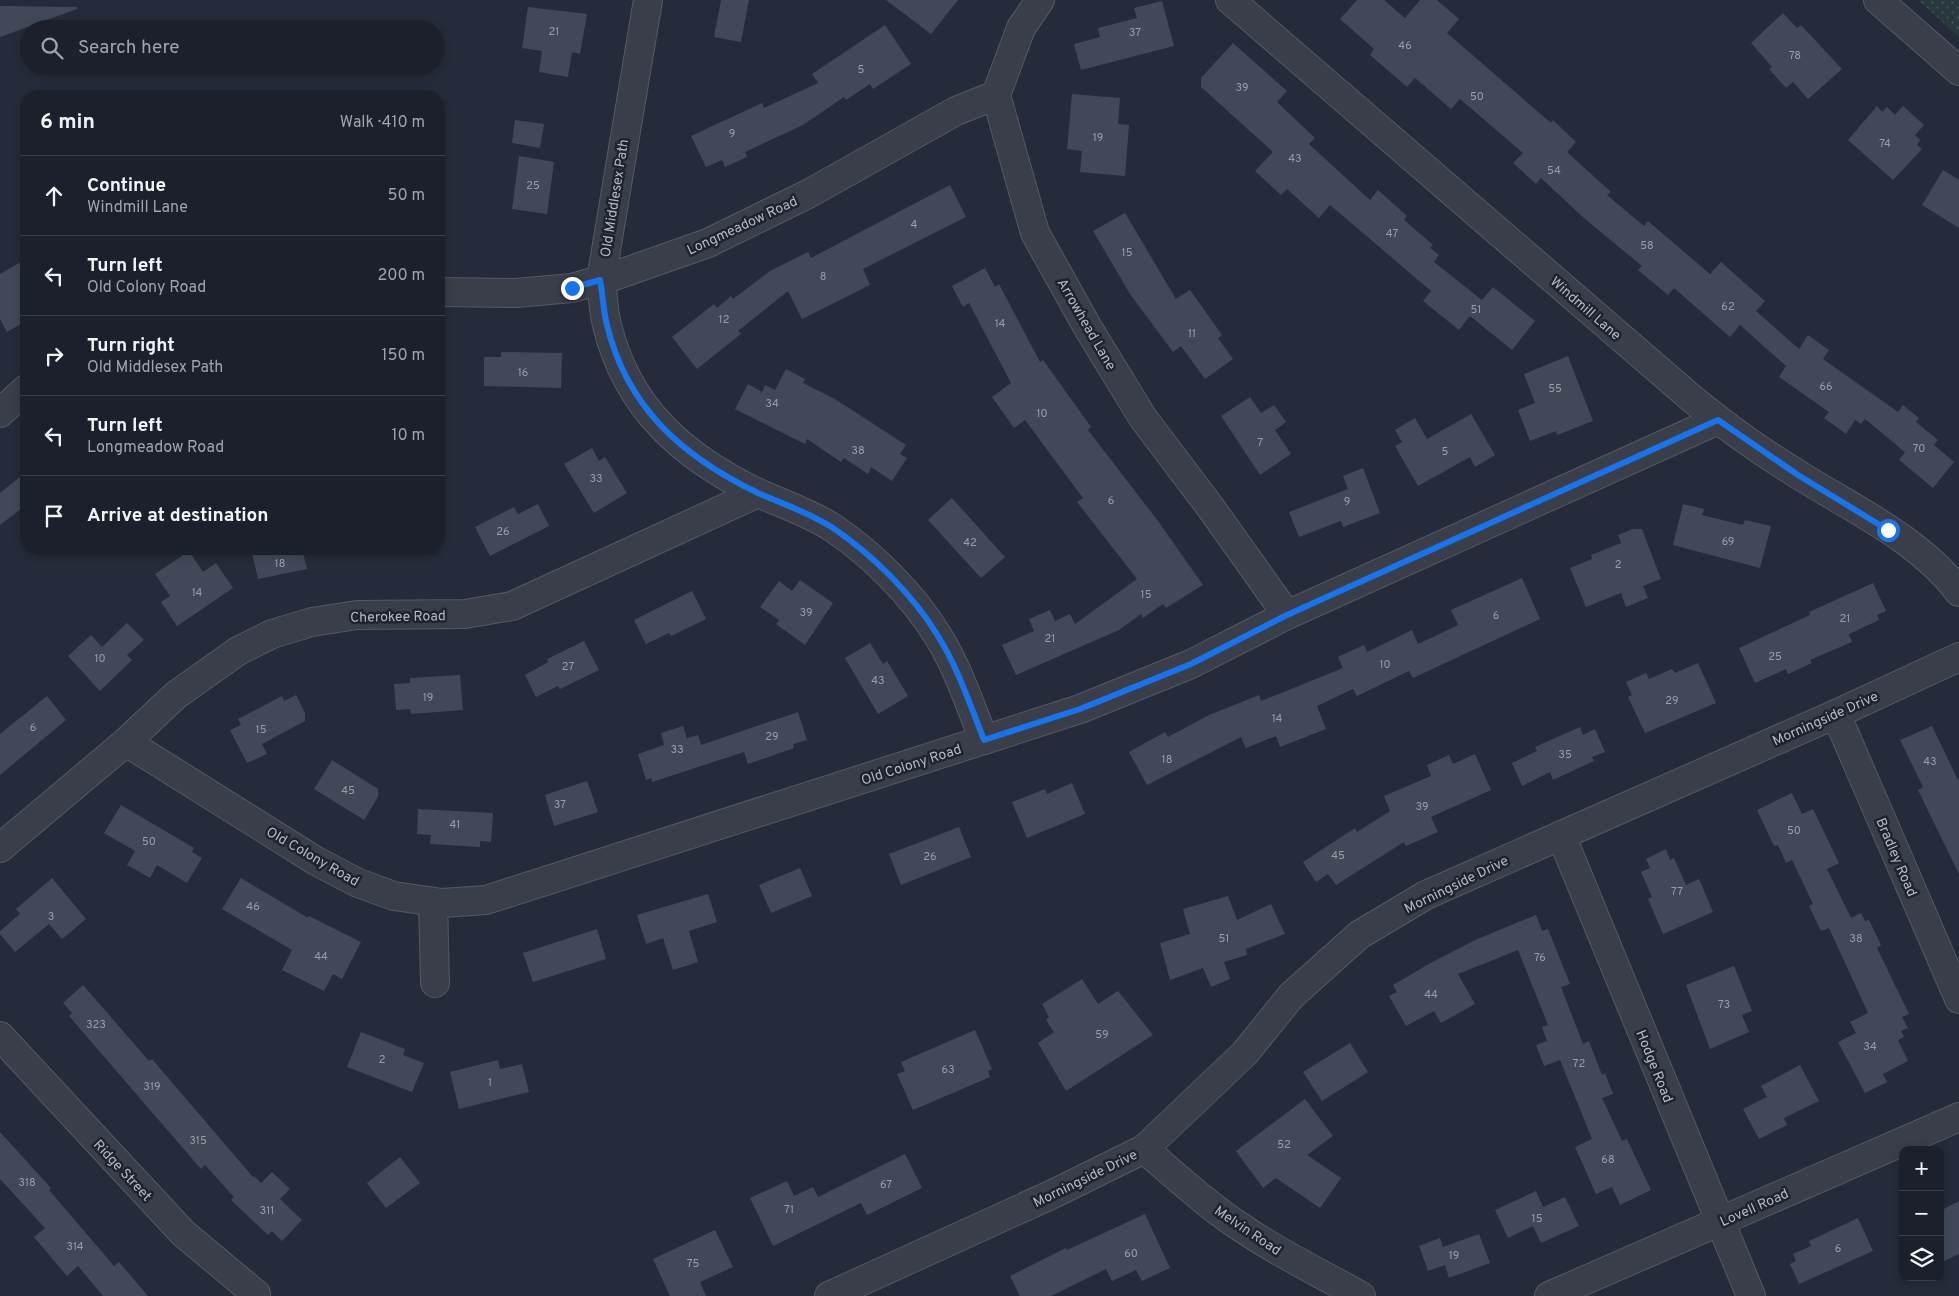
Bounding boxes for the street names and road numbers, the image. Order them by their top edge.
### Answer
street label: Old Middlesex Path [598,138,633,258]
street label: Longmeadow Road [685,193,801,259]
street label: Windmill Lane [1546,274,1624,345]
street label: Arrowhead Lane [1053,276,1119,374]
street label: Cherokee Road [350,608,446,627]
street label: Morningside Drive [1770,688,1881,750]
street label: Old Colony Road [859,741,964,790]
street label: Bradley Road [1871,816,1920,899]
street label: Old Colony Road [263,824,362,891]
street label: Morningside Drive [1402,853,1512,918]
street label: Hodge Road [1631,1028,1676,1105]
street label: Ridge Street [89,1137,155,1205]
street label: Morningside Drive [1031,1147,1141,1212]
street label: Lovell Road [1718,1186,1792,1231]
street label: Melvin Road [1211,1203,1284,1260]

